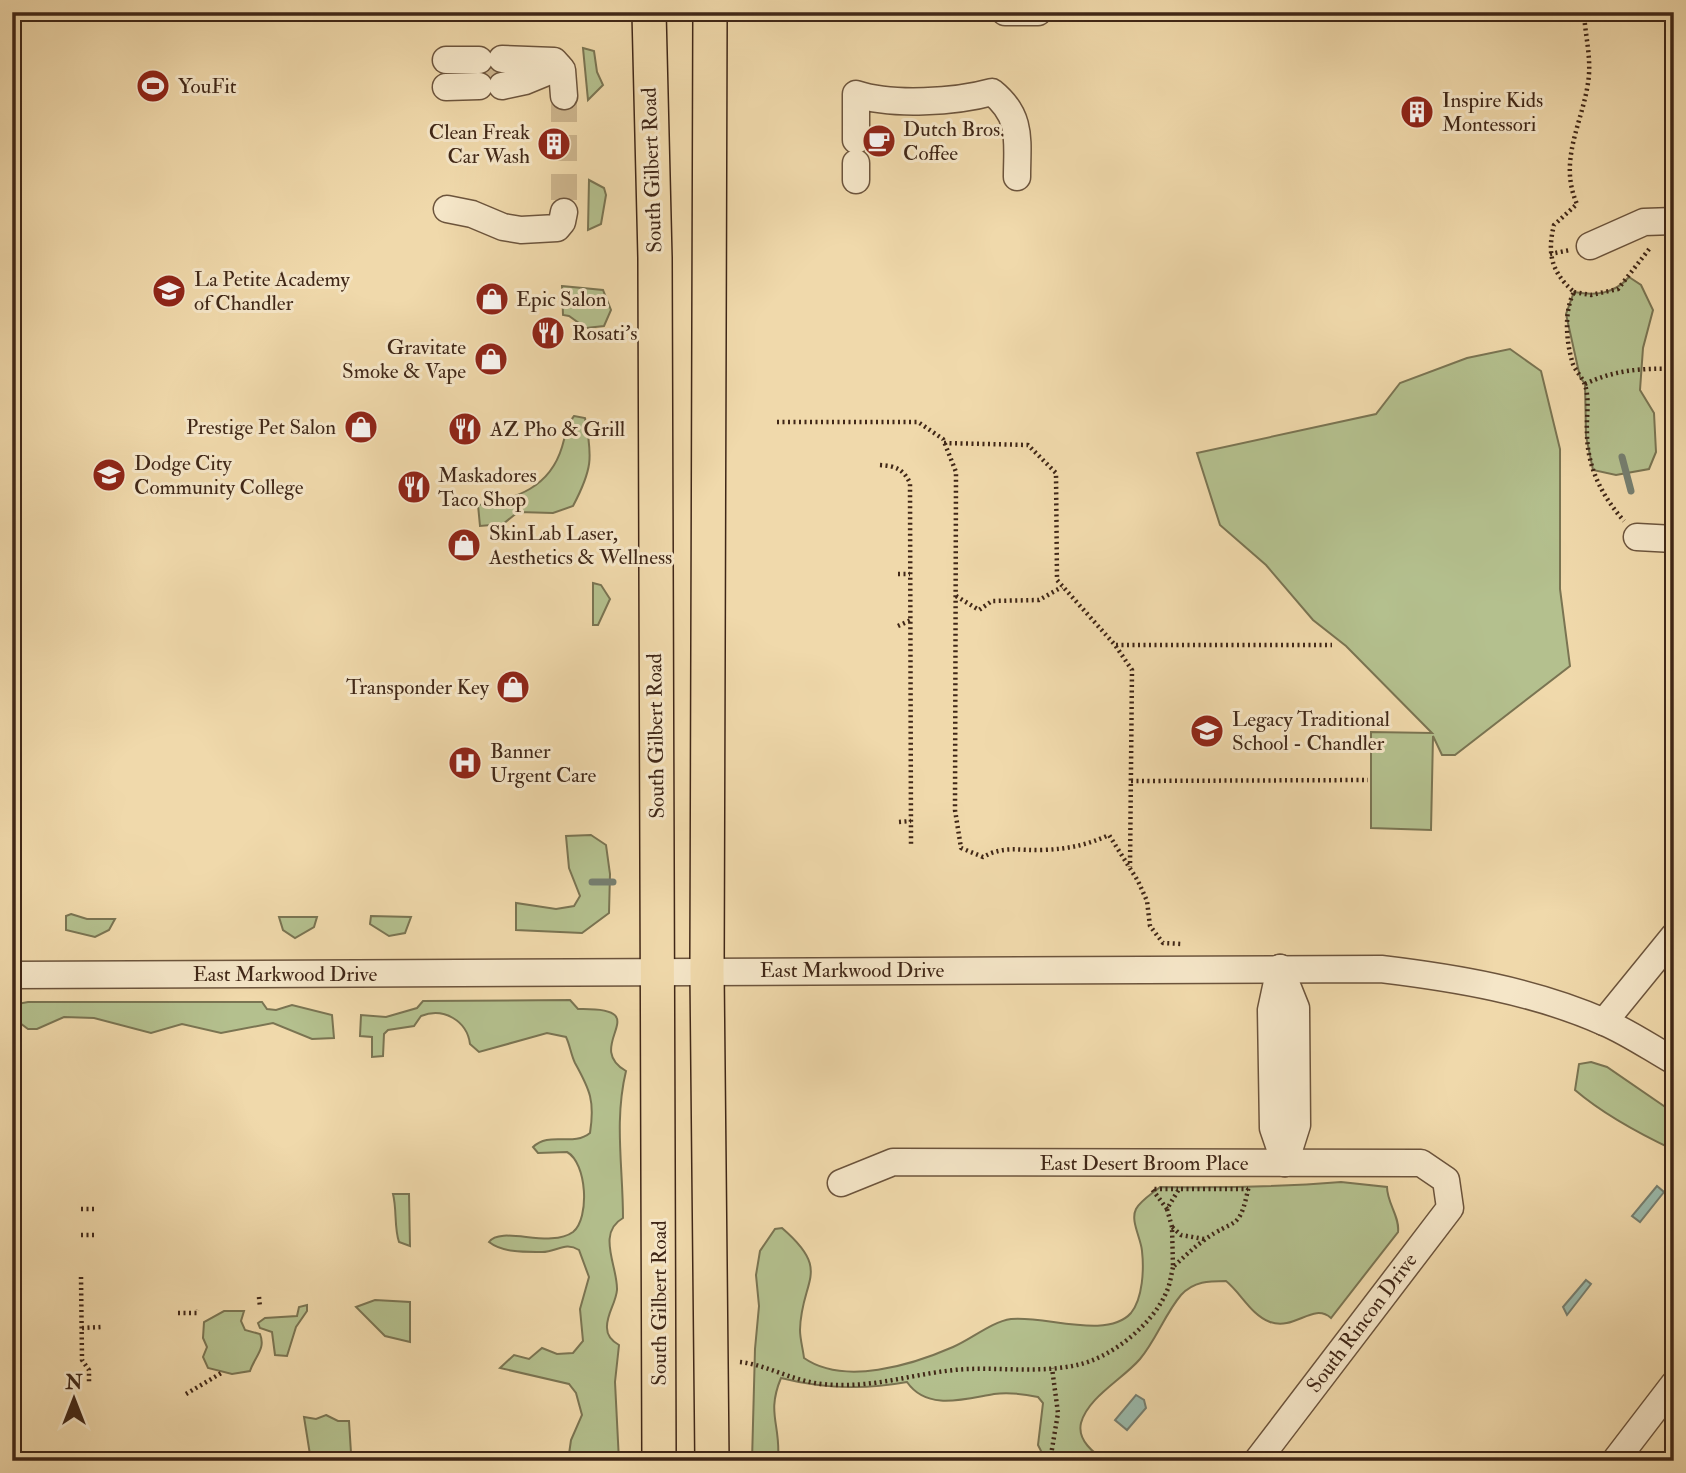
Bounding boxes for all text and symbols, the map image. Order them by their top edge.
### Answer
sports icon: YouFit [134,67,172,105]
place label: YouFit [178,73,237,100]
street label: South Gilbert Road [636,86,668,253]
place label: Inspire Kids Montessori [1442,87,1543,138]
building icon: Inspire Kids Montessori [1398,93,1436,131]
place label: Dutch Bros. Coffee [903,116,1004,167]
place label: Clean Freak Car Wash [429,119,530,170]
cafe icon: Dutch Bros. Coffee [860,122,898,160]
building icon: Clean Freak Car Wash [535,125,573,163]
place label: La Petite Academy of Chandler [194,266,351,317]
school or university icon: La Petite Academy of Chandler [150,272,188,310]
shop icon: Epic Salon [473,280,511,318]
place label: Epic Salon [516,286,607,313]
restaurant icon: Rosati's [529,314,567,352]
place label: Rosati's [572,320,637,347]
place label: Gravitate Smoke & Vape [342,334,466,385]
shop icon: Gravitate Smoke & Vape [472,340,510,378]
shop icon: Prestige Pet Salon [342,408,380,446]
restaurant icon: AZ Pho & Grill [446,410,484,448]
place label: Prestige Pet Salon [186,414,336,441]
place label: AZ Pho & Grill [489,416,626,443]
place label: Dodge City Community College [134,450,304,501]
school or university icon: Dodge City Community College [90,456,128,494]
place label: Maskadores Taco Shop [438,462,537,513]
restaurant icon: Maskadores Taco Shop [395,468,433,506]
place label: SkinLab Laser, Aesthetics & Wellness [488,520,672,571]
shop icon: SkinLab Laser, Aesthetics & Wellness [445,526,483,564]
street label: South Gilbert Road [641,652,671,819]
shop icon: Transponder Key [494,668,532,706]
place label: Transponder Key [346,674,490,701]
place label: Legacy Traditional School - Chandler [1232,706,1391,757]
school or university icon: Legacy Traditional School - Chandler [1188,712,1226,750]
place label: Banner Urgent Care [490,738,597,789]
hospital icon: Banner Urgent Care [446,744,484,782]
street label: East Markwood Drive [760,957,944,984]
street label: East Markwood Drive [193,961,377,988]
street label: East Desert Broom Place [1040,1150,1249,1177]
street label: South Gilbert Road [646,1220,673,1386]
street label: South Rincon Drive [1301,1248,1423,1398]
north arrow [38,1364,108,1434]
text: N [64,1371,83,1395]

